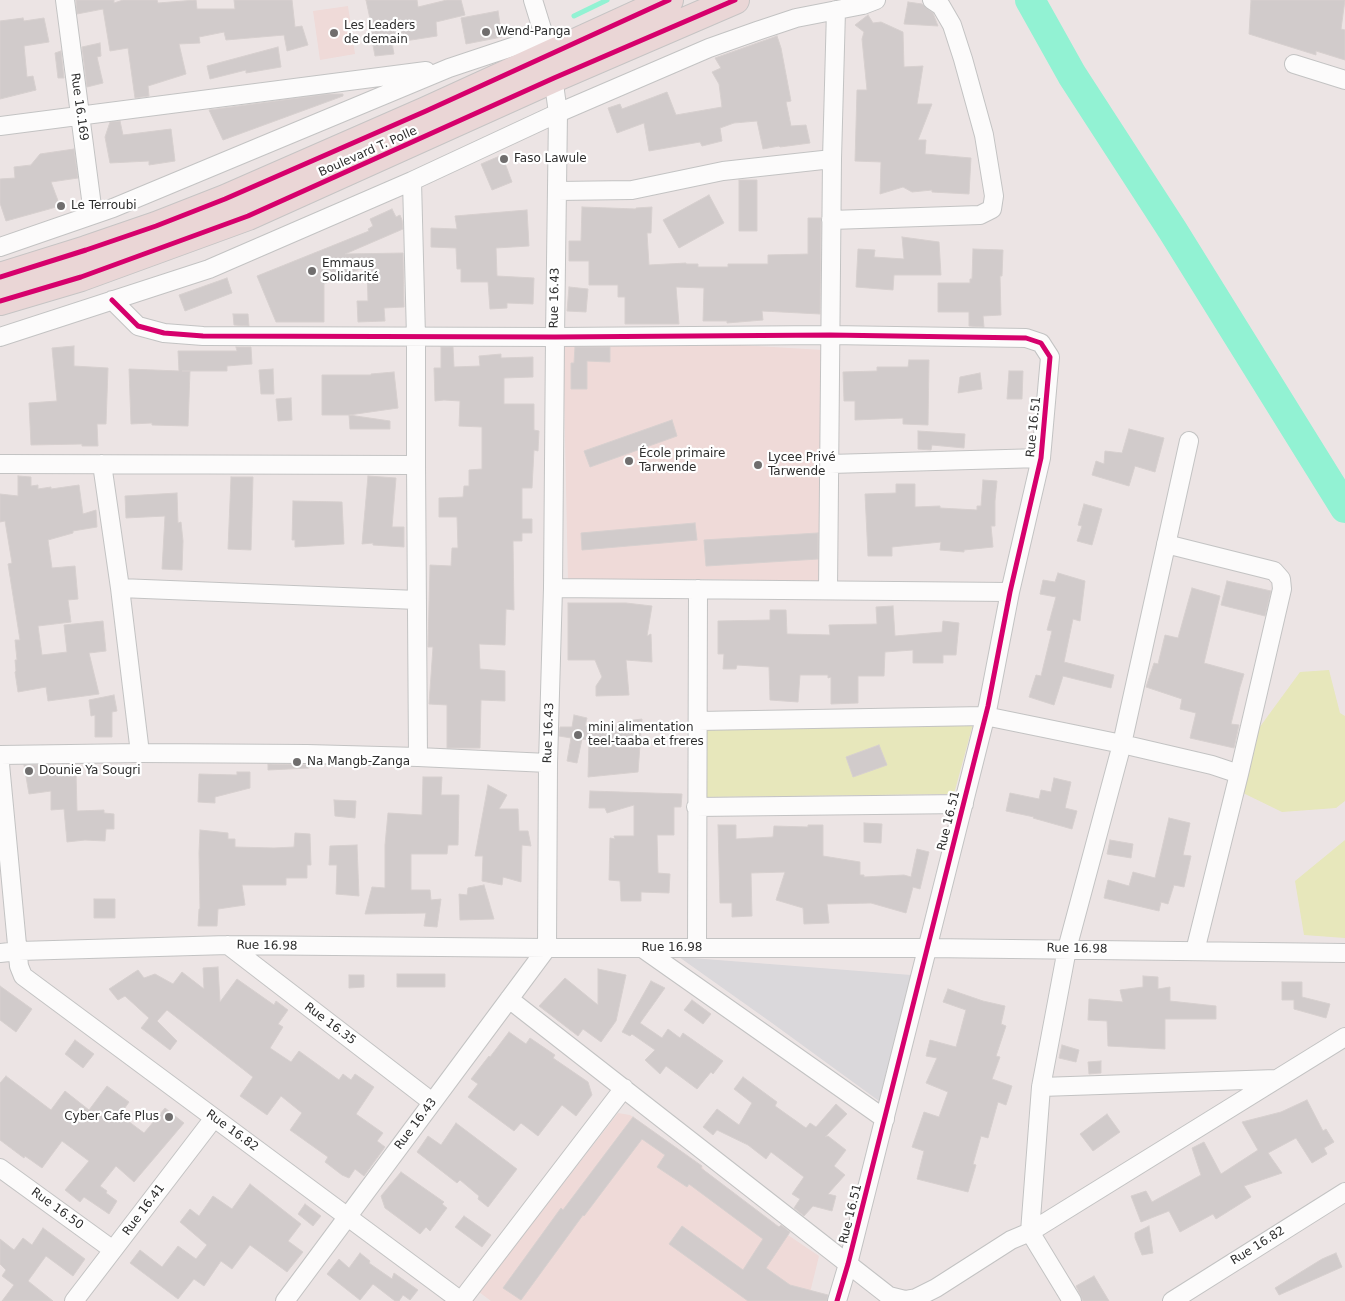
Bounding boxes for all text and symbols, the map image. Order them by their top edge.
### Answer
place label: Les Leaders de demain [344,19,415,47]
place label: Wend-Panga [496,25,571,39]
marker: Wend-Panga [480,26,492,38]
marker: Les Leaders de demain [328,27,340,39]
street label: Rue 16.169 [67,72,91,142]
street label: Boulevard T. Polle [317,124,419,180]
place label: Faso Lawule [514,152,587,166]
marker: Faso Lawule [498,153,510,165]
place label: Le Terroubi [71,199,137,213]
marker: Le Terroubi [55,200,67,212]
place label: Emmaus Solidarité [322,257,379,285]
marker: Emmaus Solidarité [306,265,318,277]
street label: Rue 16.43 [547,267,563,329]
street label: Rue 16.51 [1024,396,1044,458]
place label: École primaire Tarwende [639,447,725,475]
place label: Lycee Privé Tarwende [768,451,836,479]
marker: École primaire Tarwende [623,455,635,467]
marker: Lycee Privé Tarwende [752,459,764,471]
street label: Rue 16.43 [541,702,557,764]
place label: mini alimentation teel-taaba et freres [588,721,704,749]
marker: mini alimentation teel-taaba et freres [572,729,584,741]
place label: Na Mangb-Zanga [307,755,410,769]
marker: Na Mangb-Zanga [291,756,303,768]
place label: Dounie Ya Sougri [39,764,141,778]
marker: Dounie Ya Sougri [23,765,35,777]
street label: Rue 16.51 [935,790,963,852]
street label: Rue 16.98 [236,938,298,954]
street label: Rue 16.98 [642,941,702,955]
street label: Rue 16.98 [1046,941,1108,957]
street label: Rue 16.35 [301,1000,359,1048]
street label: Rue 16.43 [392,1095,440,1153]
street label: Rue 16.82 [203,1107,261,1155]
place label: Cyber Cafe Plus [64,1110,159,1124]
marker: Cyber Cafe Plus [163,1111,175,1123]
street label: Rue 16.41 [120,1181,168,1239]
street label: Rue 16.51 [837,1183,865,1245]
street label: Rue 16.50 [28,1185,86,1233]
street label: Rue 16.82 [1228,1224,1288,1268]

